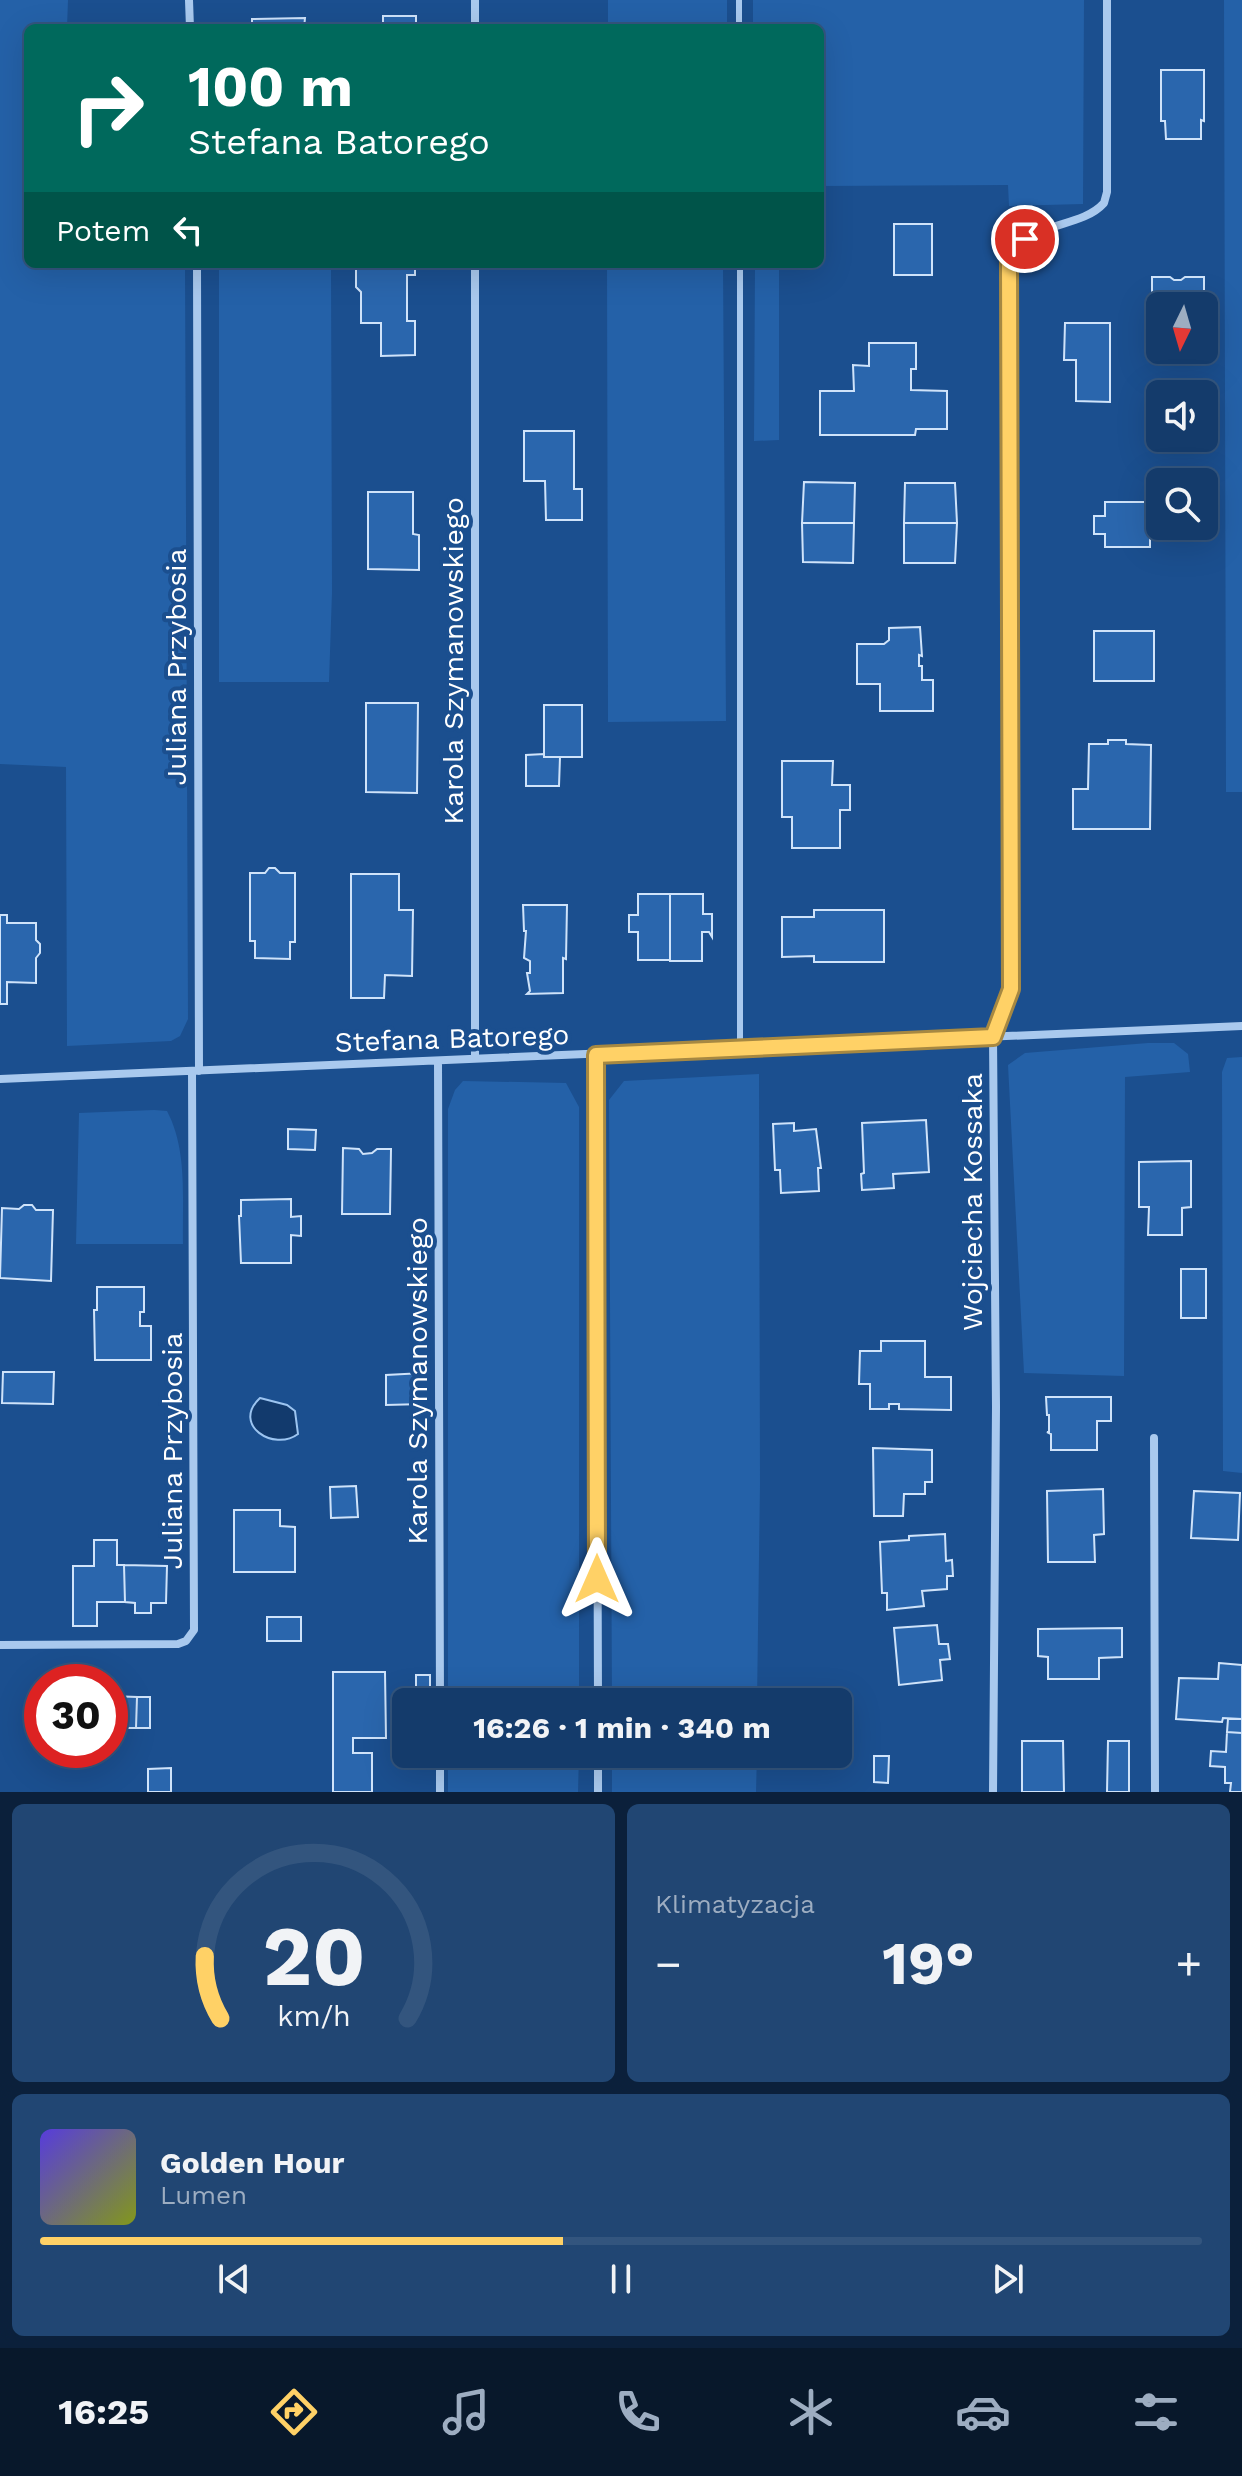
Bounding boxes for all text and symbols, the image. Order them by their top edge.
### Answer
text: 100 m [188,54,353,120]
icon: right [56,56,160,160]
text: Stefana Batorego [188,121,490,163]
pin [991,205,1059,273]
icon: left [166,208,210,252]
text: Potem [56,213,150,248]
icon: arrive [1003,217,1047,261]
north arrow [1146,292,1218,364]
map controls [1146,292,1218,540]
button: sound [1146,380,1218,452]
button: search [1146,468,1218,540]
street label: Karola Szymanowskiego [437,497,470,825]
street label: Juliana Przybosia [160,548,193,786]
street label: Stefana Batorego [334,1018,570,1059]
street label: Wojciecha Kossaka [956,1073,989,1331]
street label: Karola Szymanowskiego [401,1217,434,1545]
street label: Juliana Przybosia [156,1332,189,1570]
position arrow [555,1537,639,1621]
speed limit sign: 30 [24,1664,128,1768]
text: 16:26 · 1 min · 340 m [473,1710,771,1745]
text: Klimatyzacja [655,1889,815,1919]
text: 20 [262,1908,365,2005]
text: 19° [882,1928,975,1999]
text: − [655,1938,682,1990]
text: + [1175,1938,1202,1990]
text: km/h [277,1999,350,2033]
text: Golden Hour [160,2145,344,2180]
text: Lumen [160,2180,247,2210]
icon: previous [212,2257,256,2301]
icon: pause [599,2257,643,2301]
icon: next [986,2257,1030,2301]
icon: directions [266,2384,322,2440]
icon: music [438,2384,494,2440]
icon: phone [610,2384,666,2440]
icon: climate [783,2384,839,2440]
icon: car [955,2384,1011,2440]
icon: filters [1128,2384,1184,2440]
text: 16:25 [58,2391,149,2433]

